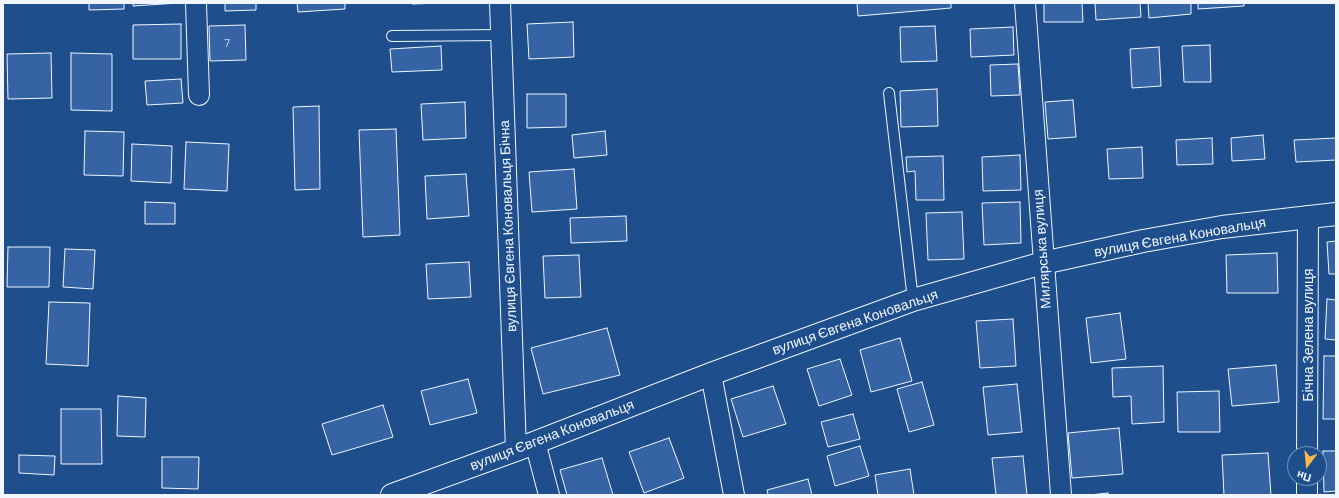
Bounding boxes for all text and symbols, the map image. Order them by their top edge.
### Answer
house number: 7 [224,36,230,50]
street label: вулиця Євгена Коновальця Бічна [496,120,520,332]
street label: Милярська вулиця [1029,189,1055,309]
street label: вулиця Євгена Коновальця [1093,214,1267,260]
street label: Бічна Зелена вулиця [1300,268,1316,402]
street label: вулиця Євгена Коновальця [770,286,940,358]
street label: вулиця Євгена Коновальця [468,396,636,474]
north arrow [1287,446,1327,486]
text: Пн [1295,469,1313,485]

